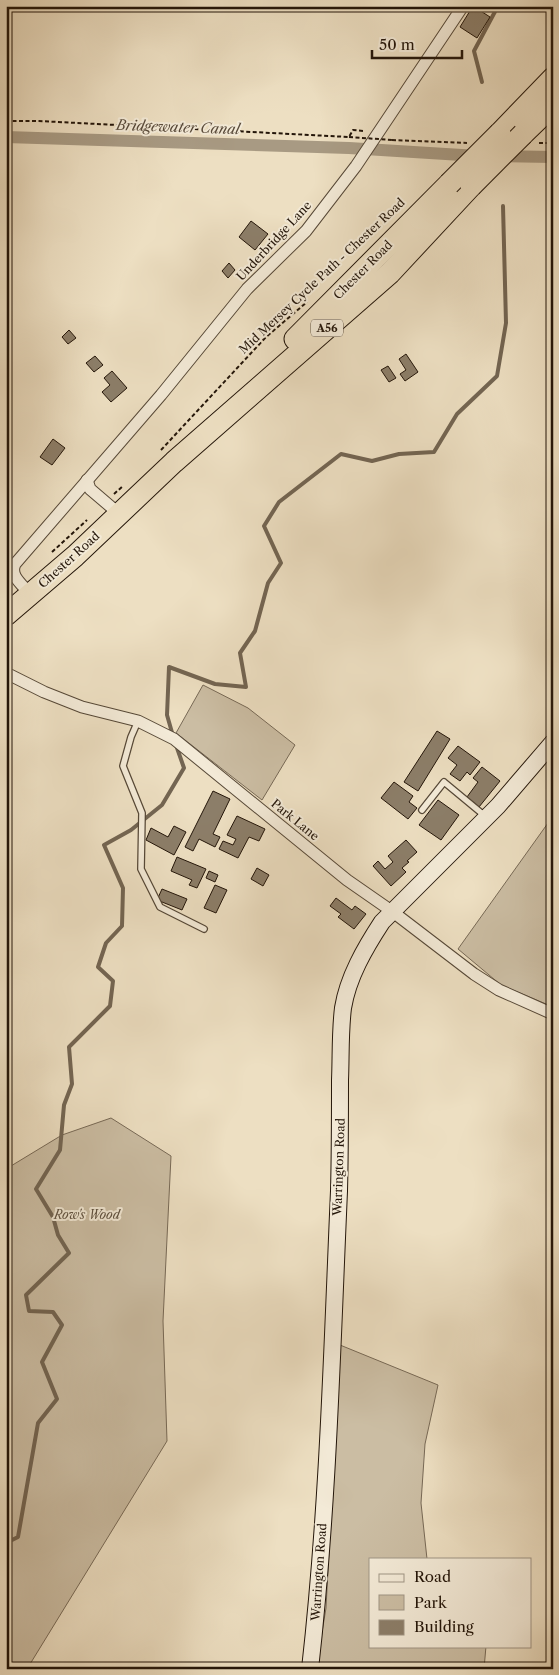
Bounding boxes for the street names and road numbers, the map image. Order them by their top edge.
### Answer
street label: Mid Mersey Cycle Path - Chester Road [236,194,408,357]
street label: Underbridge Lane [233,198,315,284]
street label: Chester Road [330,237,396,302]
road number: A56 [311,319,343,336]
street label: Chester Road [35,528,103,591]
street label: Park Lane [268,796,323,844]
street label: Warrington Road [329,1117,348,1217]
street label: Warrington Road [308,1522,329,1622]

